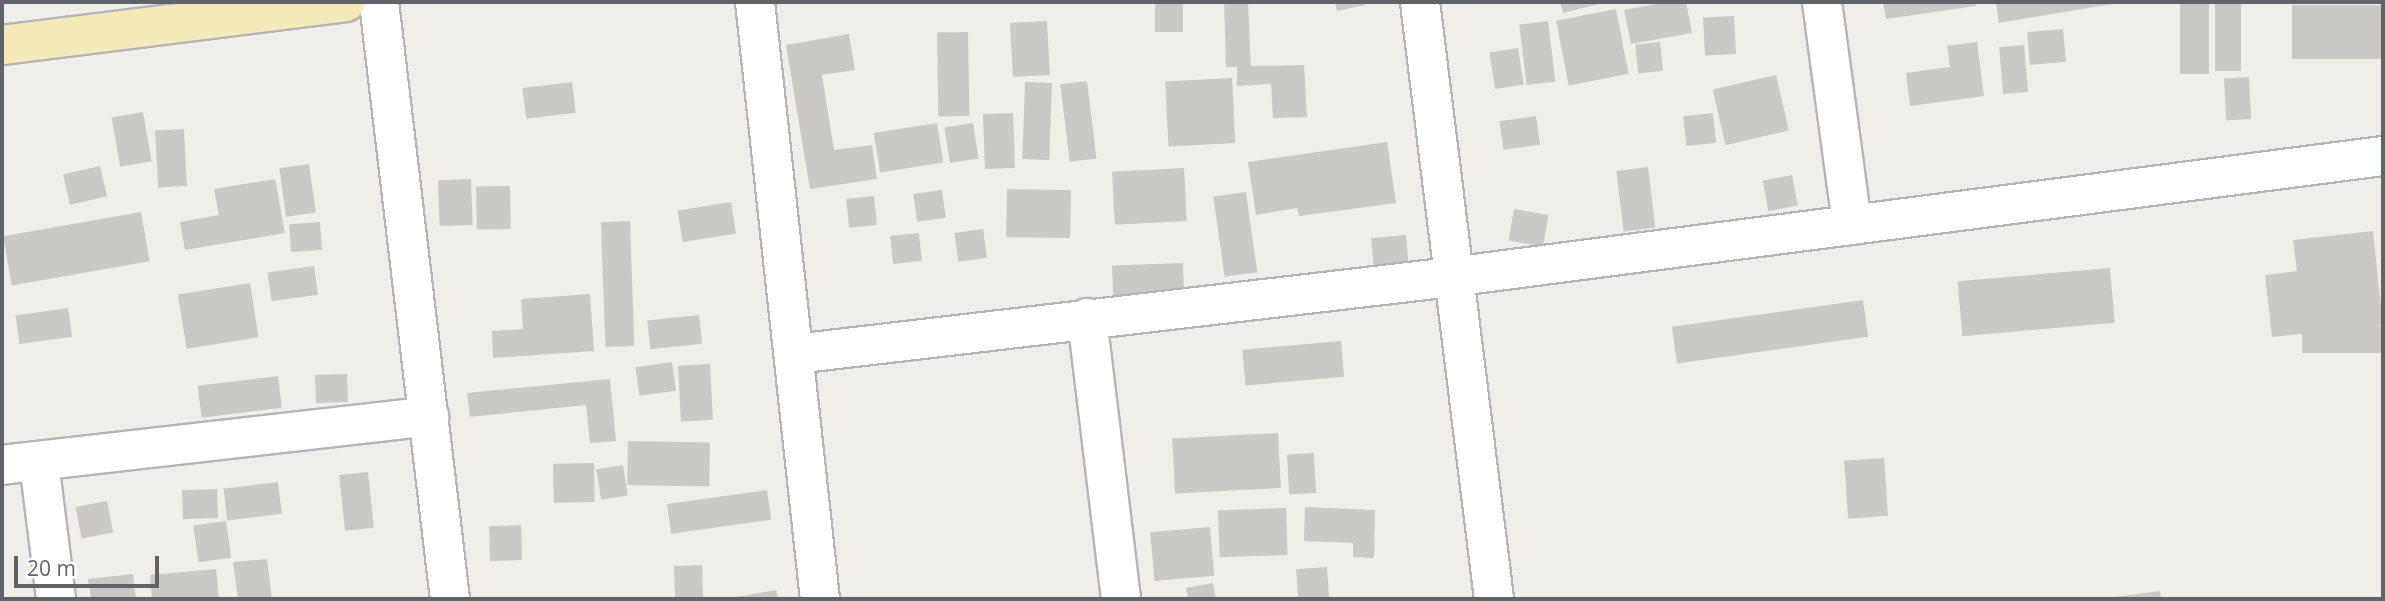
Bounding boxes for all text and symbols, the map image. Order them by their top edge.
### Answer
scale bar [18,542,163,586]
text: 20 m [27,554,76,582]

